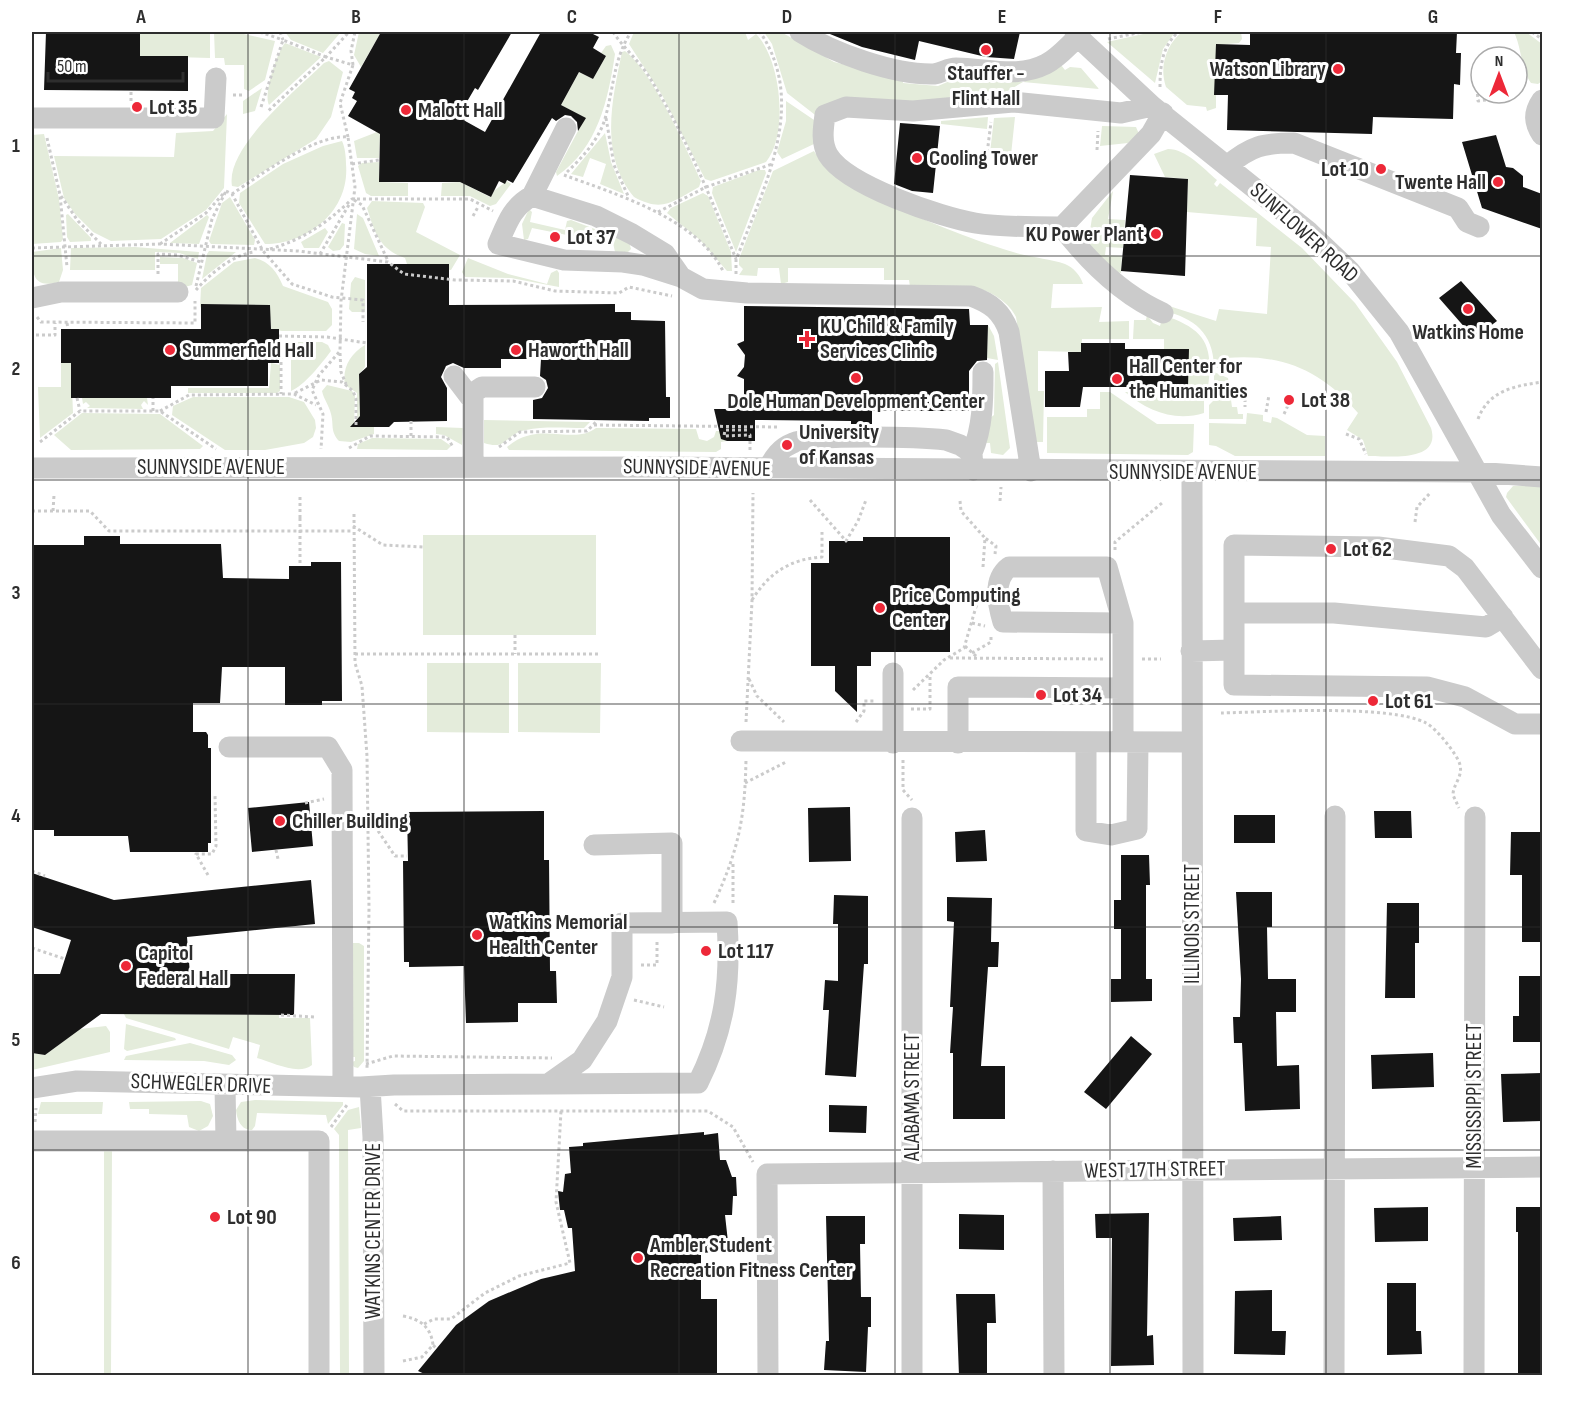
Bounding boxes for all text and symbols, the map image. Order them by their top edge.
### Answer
text: A [135,5,146,29]
text: B [351,5,361,29]
text: C [567,5,577,29]
text: D [782,5,792,29]
text: E [998,5,1006,29]
text: F [1214,5,1222,29]
text: G [1428,5,1438,29]
marker: Stauffer - Flint Hall [979,43,993,57]
scale bar [48,45,183,83]
north arrow [1469,45,1529,105]
text: N [1495,52,1503,71]
text: 50 m [57,56,87,77]
place label: Watson Library [1209,56,1326,83]
place label: Stauffer - Flint Hall [947,60,1025,112]
marker: Watson Library [1331,62,1345,76]
place label: Lot 35 [149,94,197,121]
place label: Malott Hall [418,97,503,124]
marker: Lot 35 [130,100,144,114]
marker: Malott Hall [399,103,413,117]
text: 1 [12,134,20,158]
place label: Cooling Tower [929,145,1038,172]
marker: Cooling Tower [910,151,924,165]
place label: Lot 10 [1321,156,1369,183]
marker: Lot 10 [1374,162,1388,176]
place label: Twente Hall [1395,169,1486,196]
marker: Twente Hall [1491,175,1505,189]
street label: SUNFLOWER ROAD [1244,177,1364,289]
place label: KU Power Plant [1026,221,1144,248]
place label: Lot 37 [567,224,616,251]
marker: KU Power Plant [1149,227,1163,241]
marker: Lot 37 [548,230,562,244]
marker: Watkins Home [1461,302,1475,316]
place label: KU Child & Family Services Clinic [820,313,954,365]
place label: Watkins Home [1412,319,1524,346]
marker: KU Child & Family Services Clinic [798,330,816,348]
place label: Summerfield Hall [182,337,314,364]
place label: Haworth Hall [528,337,629,364]
marker: Summerfield Hall [163,343,177,357]
marker: Haworth Hall [509,343,523,357]
place label: Hall Center for the Humanities [1129,353,1248,405]
text: 2 [12,357,20,381]
marker: Dole Human Development Center [849,371,863,385]
marker: Hall Center for the Humanities [1110,372,1124,386]
place label: Lot 38 [1301,387,1350,414]
place label: Dole Human Development Center [727,388,985,415]
marker: Lot 38 [1282,393,1296,407]
place label: University of Kansas [799,419,879,471]
marker: University of Kansas [780,438,794,452]
street label: SUNNYSIDE AVENUE [623,453,771,483]
street label: SUNNYSIDE AVENUE [137,454,285,481]
street label: SUNNYSIDE AVENUE [1109,459,1257,486]
place label: Lot 62 [1343,536,1392,563]
marker: Lot 62 [1324,542,1338,556]
text: 3 [12,581,21,605]
place label: Price Computing Center [892,582,1020,634]
marker: Price Computing Center [873,601,887,615]
place label: Lot 34 [1053,682,1102,709]
marker: Lot 34 [1034,688,1048,702]
place label: Lot 61 [1385,688,1433,715]
marker: Lot 61 [1366,694,1380,708]
text: 4 [11,804,21,828]
place label: Chiller Building [292,808,408,835]
marker: Chiller Building [273,814,287,828]
street label: ILLINOIS STREET [1179,864,1206,984]
place label: Watkins Memorial Health Center [489,909,628,961]
marker: Watkins Memorial Health Center [470,928,484,942]
place label: Lot 117 [718,938,774,965]
place label: Capitol Federal Hall [138,940,228,992]
marker: Lot 117 [699,944,713,958]
marker: Capitol Federal Hall [119,959,133,973]
street label: MISSISSIPPI STREET [1461,1023,1488,1169]
text: 5 [12,1028,21,1052]
street label: ALABAMA STREET [899,1033,926,1162]
street label: SCHWEGLER DRIVE [130,1068,272,1100]
street label: WATKINS CENTER DRIVE [360,1143,387,1319]
street label: WEST 17TH STREET [1084,1155,1226,1185]
place label: Lot 90 [227,1204,277,1231]
marker: Lot 90 [208,1210,222,1224]
place label: Ambler Student Recreation Fitness Center [649,1232,853,1284]
text: 6 [11,1251,21,1275]
marker: Ambler Student Recreation Fitness Center [631,1251,645,1265]

